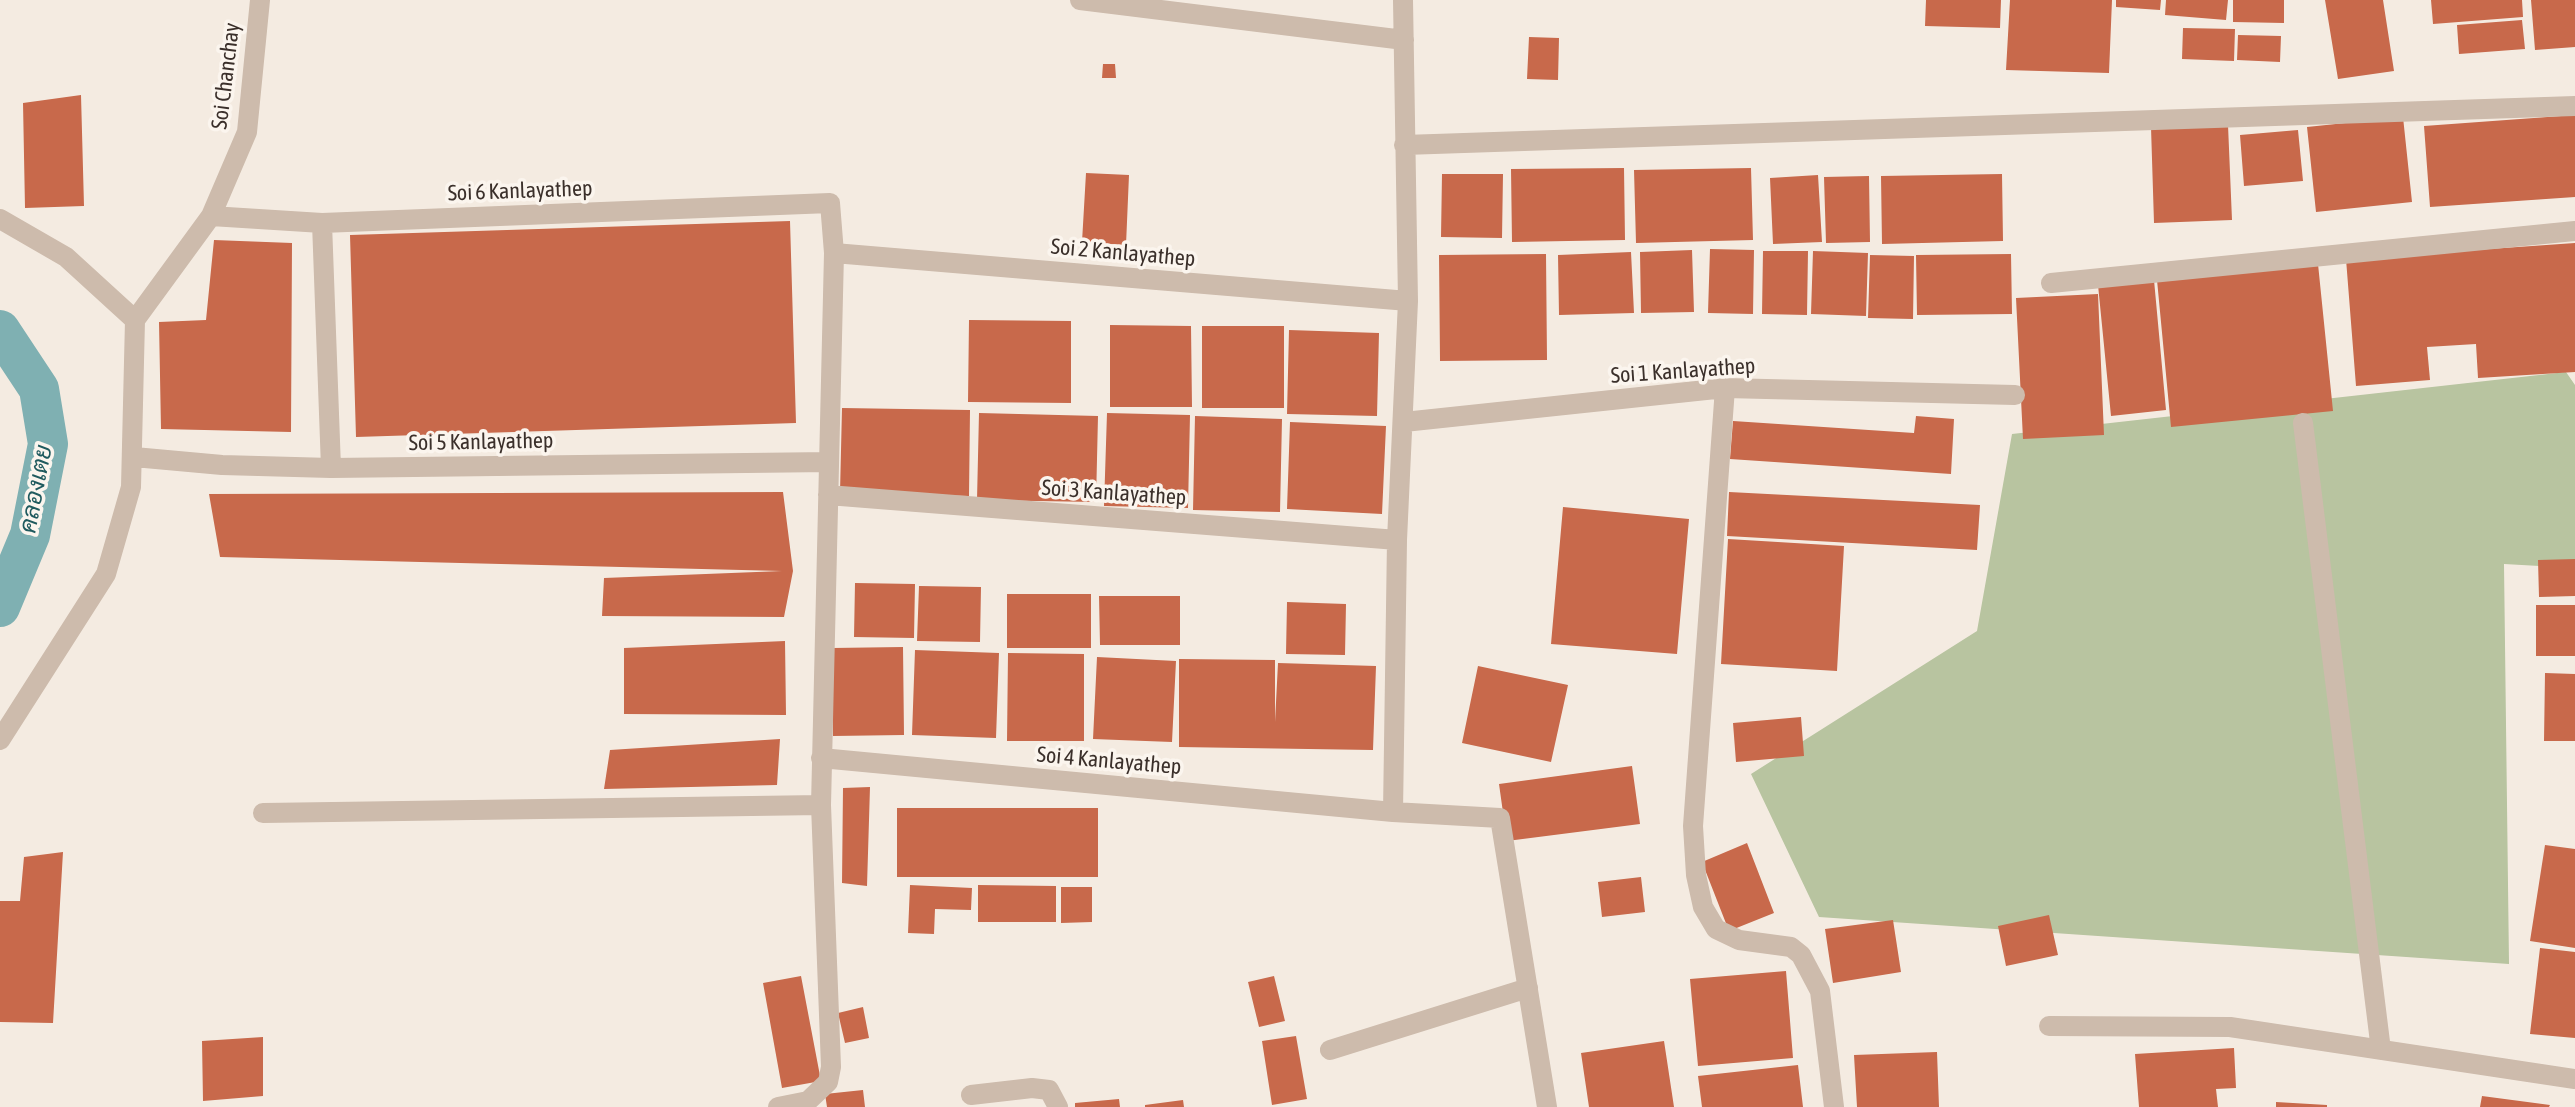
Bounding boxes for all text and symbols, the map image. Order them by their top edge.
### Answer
street label: Soi Chanchay [206,21,246,131]
street label: Soi 6 Kanlayathep [447,175,593,207]
street label: Soi 2 Kanlayathep [1050,234,1196,272]
street label: Soi 1 Kanlayathep [1610,353,1756,389]
street label: Soi 5 Kanlayathep [408,428,554,456]
water label: คลองเตย [13,443,59,535]
street label: Soi 3 Kanlayathep [1041,475,1187,511]
street label: Soi 4 Kanlayathep [1036,742,1182,780]

